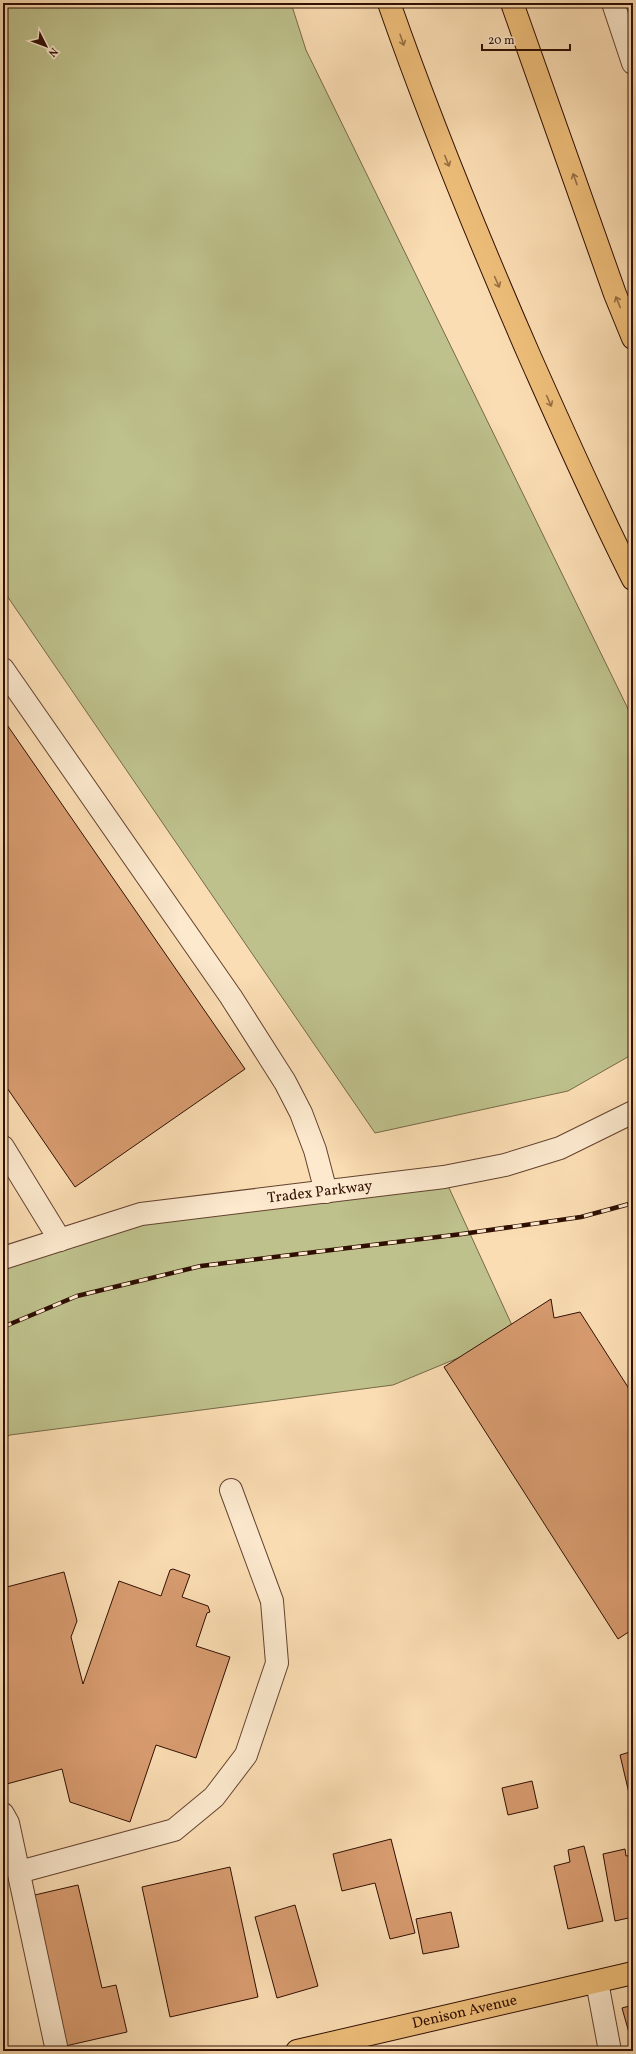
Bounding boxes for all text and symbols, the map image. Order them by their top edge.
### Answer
north arrow [26,26,66,66]
scale bar [482,26,570,52]
one-way arrow [398,33,406,45]
text: 20 m [488,33,515,49]
text: N [44,44,61,60]
one-way arrow [444,155,452,167]
one-way arrow [570,174,578,186]
one-way arrow [494,275,501,287]
one-way arrow [614,296,622,308]
one-way arrow [546,394,554,406]
street label: Tradex Parkway [266,1175,374,1209]
street label: Denison Avenue [410,1990,519,2034]

